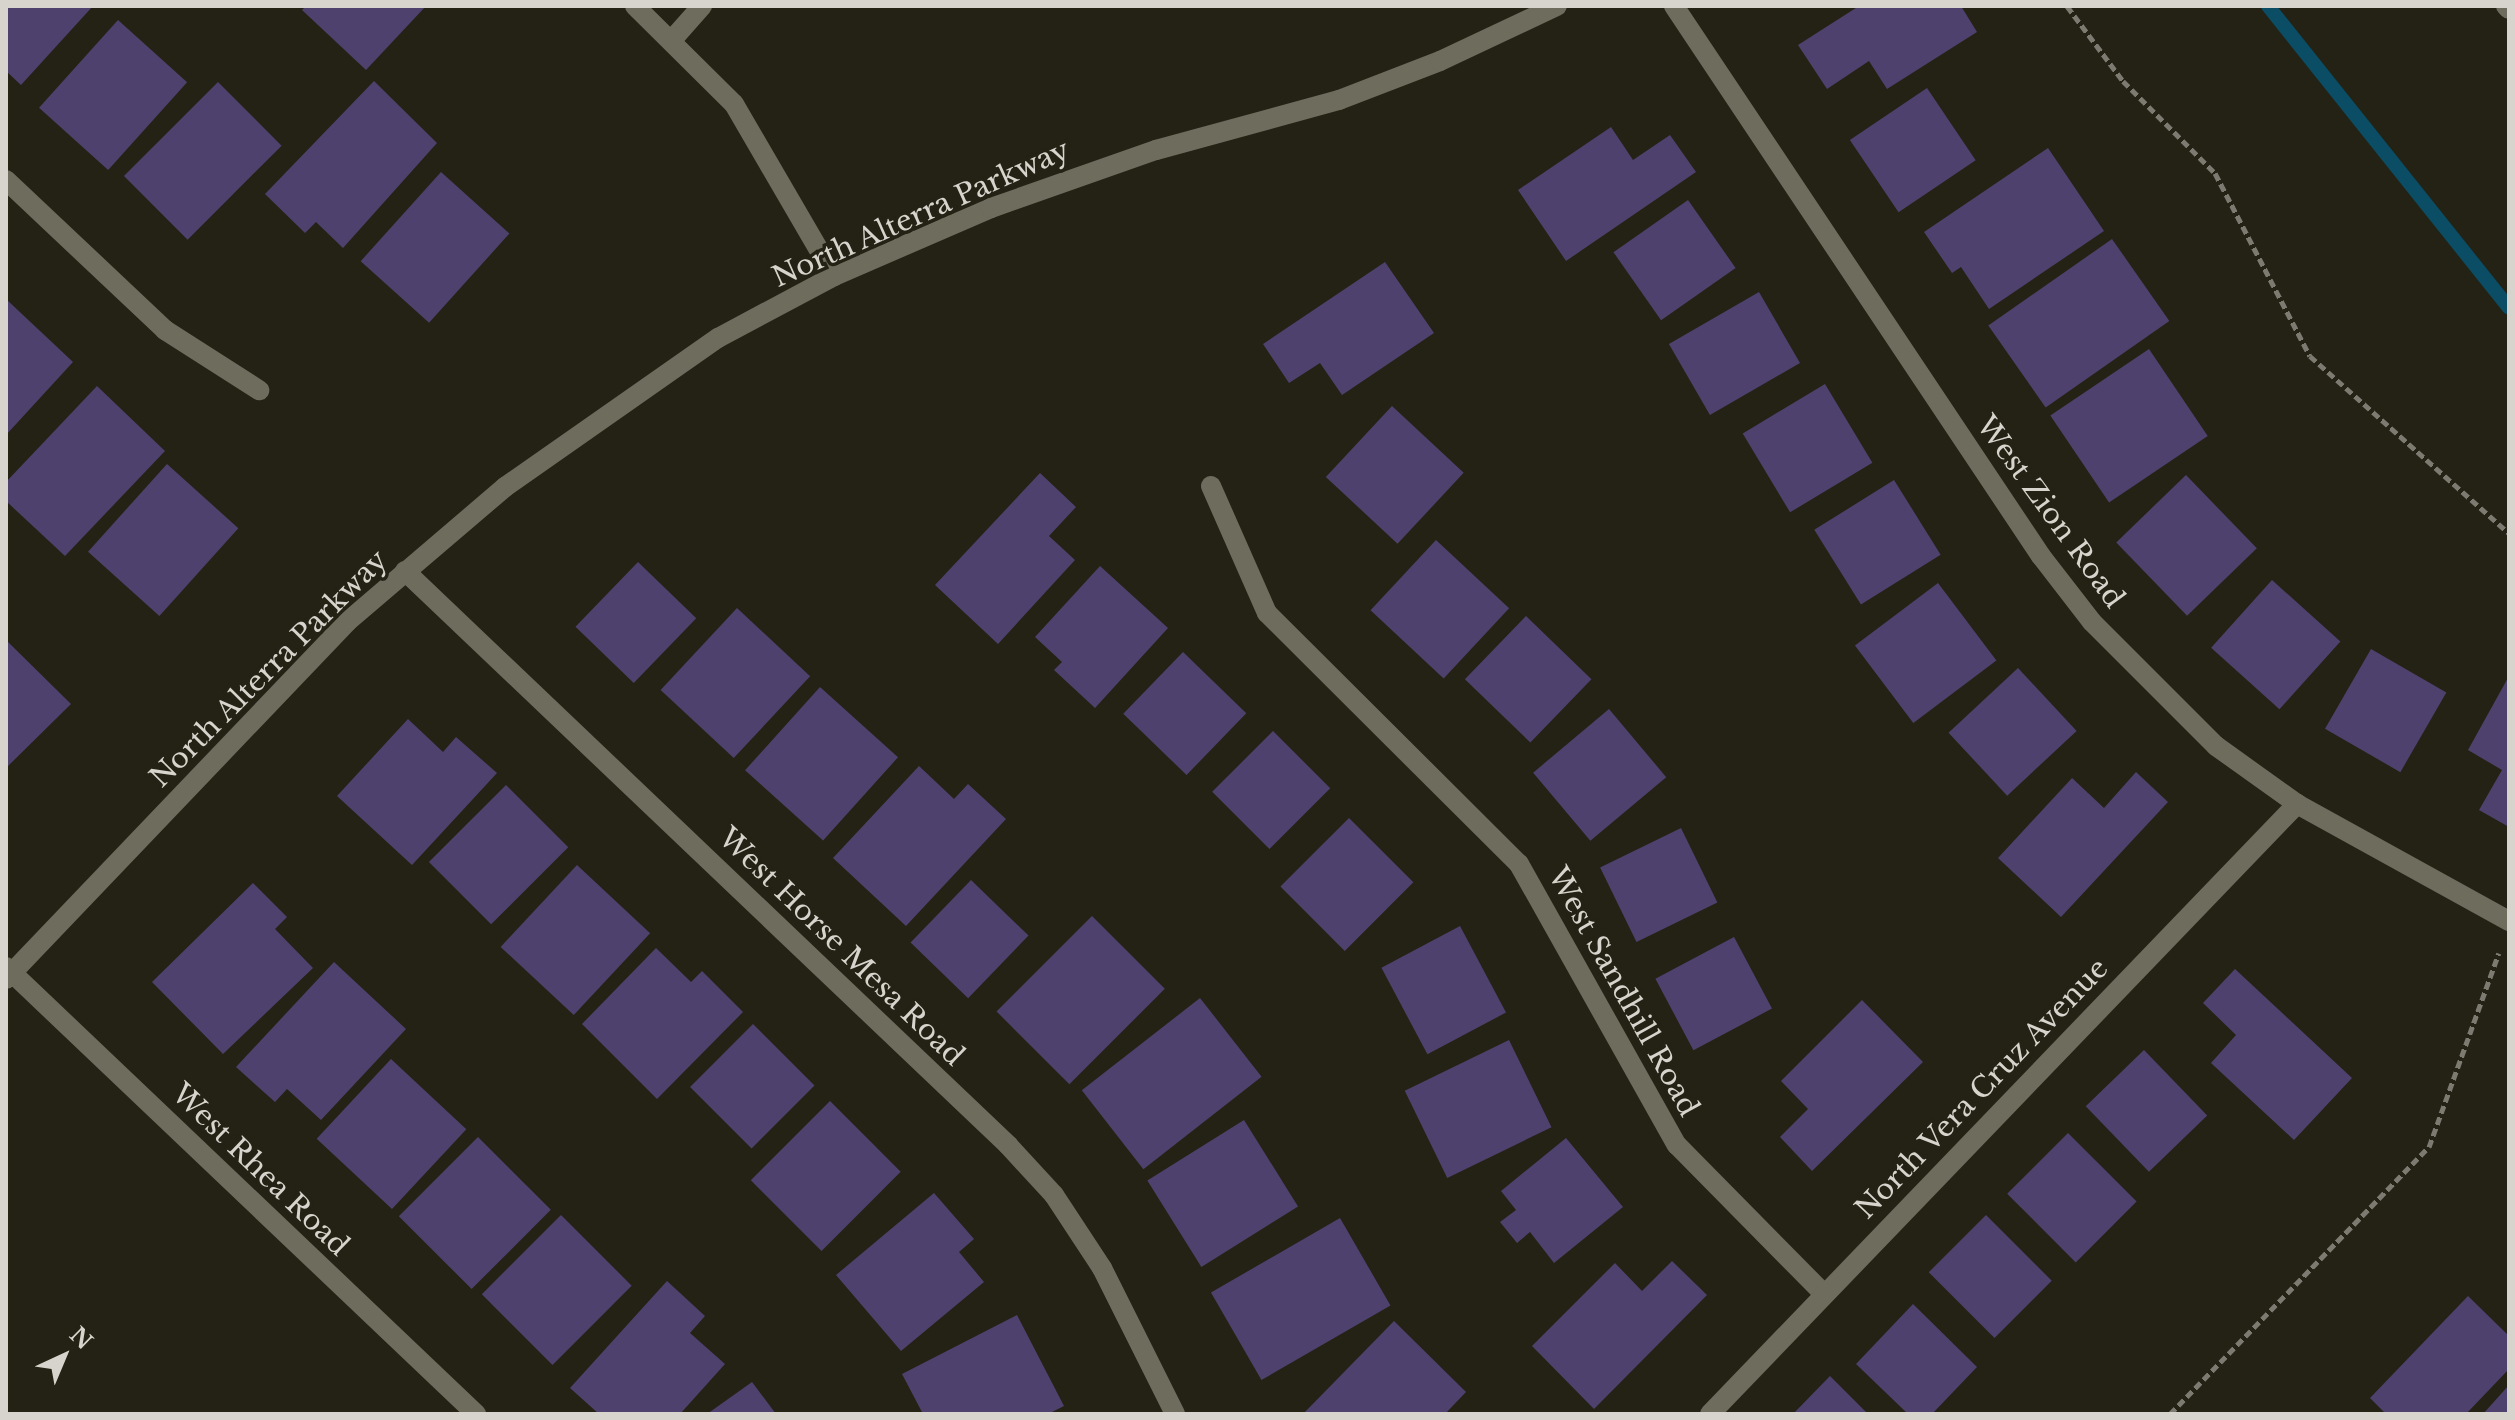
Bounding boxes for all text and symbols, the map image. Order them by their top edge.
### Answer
street label: North Alterra Parkway [767,133,1075,295]
street label: West Zion Road [1969,409,2131,615]
street label: North Alterra Parkway [143,543,395,795]
street label: West Horse Mesa Road [711,821,971,1073]
street label: West Sandhill Road [1541,862,1705,1122]
street label: North Vera Cruz Avenue [1848,951,2116,1227]
street label: West Rhea Road [164,1077,356,1263]
north arrow [24,1316,104,1396]
text: N [64,1321,98,1355]

